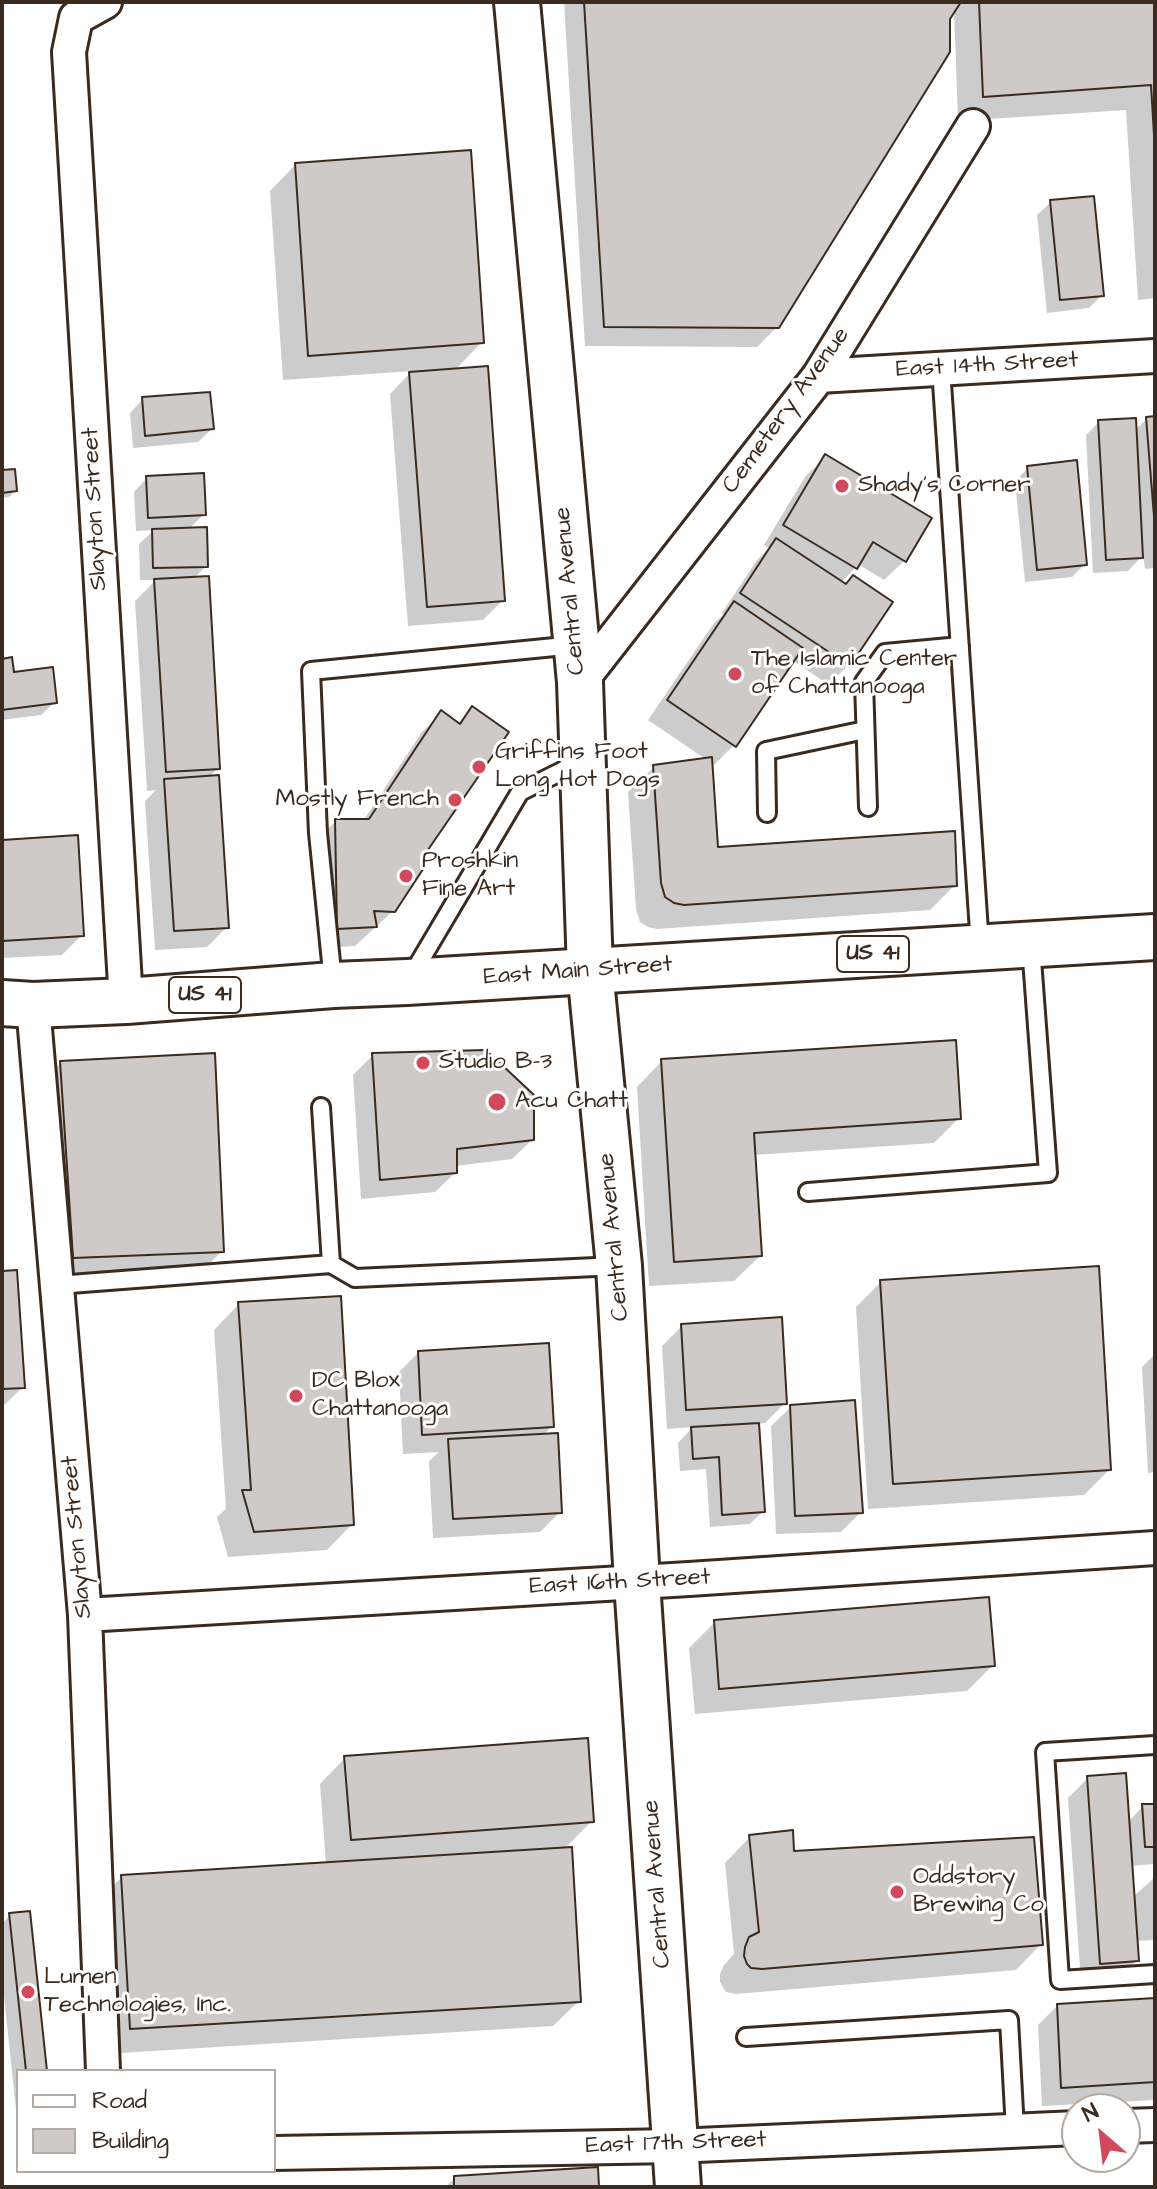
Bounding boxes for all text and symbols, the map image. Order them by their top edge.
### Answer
street label: Cemetery Avenue [717,322,857,500]
street label: East 14th Street [895,347,1079,385]
street label: Slayton Street [77,427,115,591]
place label: Shady's Corner [858,472,1030,500]
marker: Shady's Corner [833,477,851,495]
street label: Central Avenue [549,506,593,676]
place label: The Islamic Center of Chattanooga [751,646,957,702]
marker: The Islamic Center of Chattanooga [726,665,744,683]
place label: Griffins Foot Long Hot Dogs [495,739,660,795]
marker: Griffins Foot Long Hot Dogs [470,758,488,776]
place label: Mostly French [275,786,439,814]
marker: Mostly French [446,791,464,809]
place label: Proshkin Fine Art [422,848,518,904]
marker: Proshkin Fine Art [397,867,415,885]
road number: US 41 [837,936,909,972]
street label: East Main Street [483,951,673,993]
road number: US 41 [169,977,241,1013]
place label: Studio B-3 [439,1049,552,1077]
marker: Studio B-3 [414,1054,432,1072]
place label: Acu Chatt [515,1088,628,1116]
marker: Acu Chatt [486,1091,508,1113]
street label: Central Avenue [593,1152,637,1322]
place label: DC Blox Chattanooga [312,1368,448,1424]
marker: DC Blox Chattanooga [287,1387,305,1405]
street label: Slayton Street [57,1454,99,1620]
street label: East 16th Street [529,1564,711,1602]
street label: Central Avenue [638,1799,678,1969]
place label: Oddstory Brewing Co [913,1864,1044,1920]
marker: Oddstory Brewing Co [888,1883,906,1901]
place label: Lumen Technologies, Inc. [44,1964,231,2020]
marker: Lumen Technologies, Inc. [19,1983,37,2001]
legend [16,2069,276,2173]
text: Road [92,2084,147,2118]
north arrow [1061,2093,1141,2173]
text: N [1077,2096,1104,2130]
text: Building [92,2124,169,2158]
street label: East 17th Street [585,2126,767,2162]

